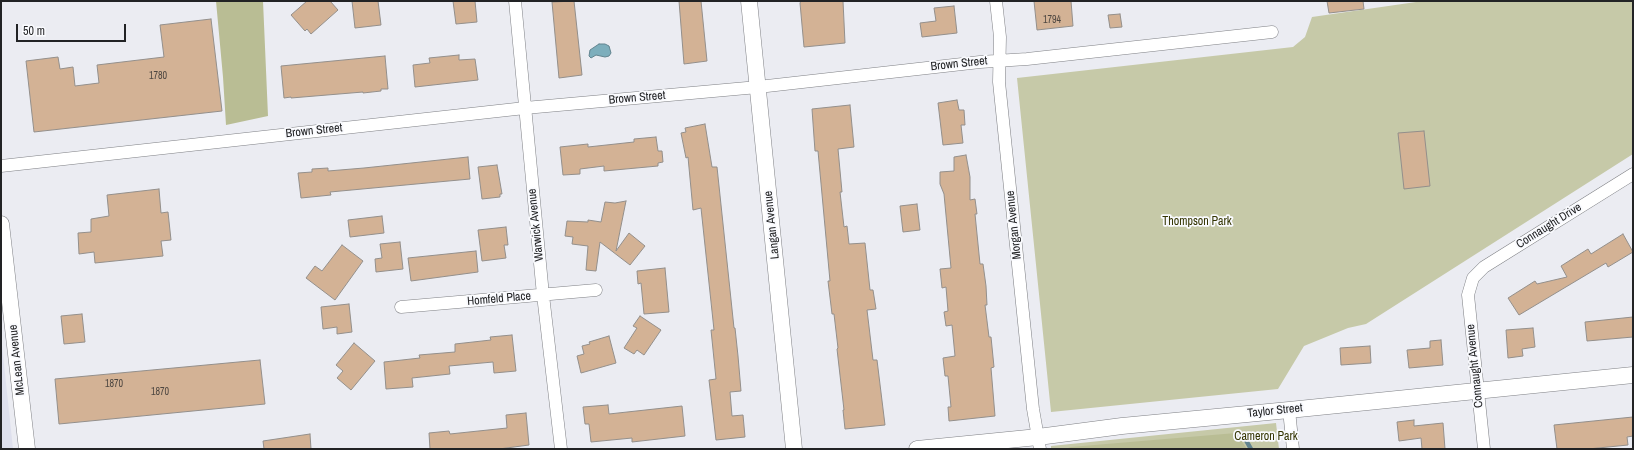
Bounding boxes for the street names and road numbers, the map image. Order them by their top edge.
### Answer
street label: Brown Street [930,54,988,74]
street label: Brown Street [608,88,666,108]
street label: Brown Street [285,121,343,141]
street label: Warwick Avenue [525,188,547,262]
street label: Langan Avenue [761,190,783,260]
street label: Morgan Avenue [1003,190,1025,260]
street label: Connaught Drive [1514,200,1584,252]
street label: Homfeld Place [467,289,531,309]
street label: Connaught Avenue [1463,323,1487,409]
street label: McLean Avenue [6,324,28,396]
street label: Taylor Street [1247,401,1303,421]

